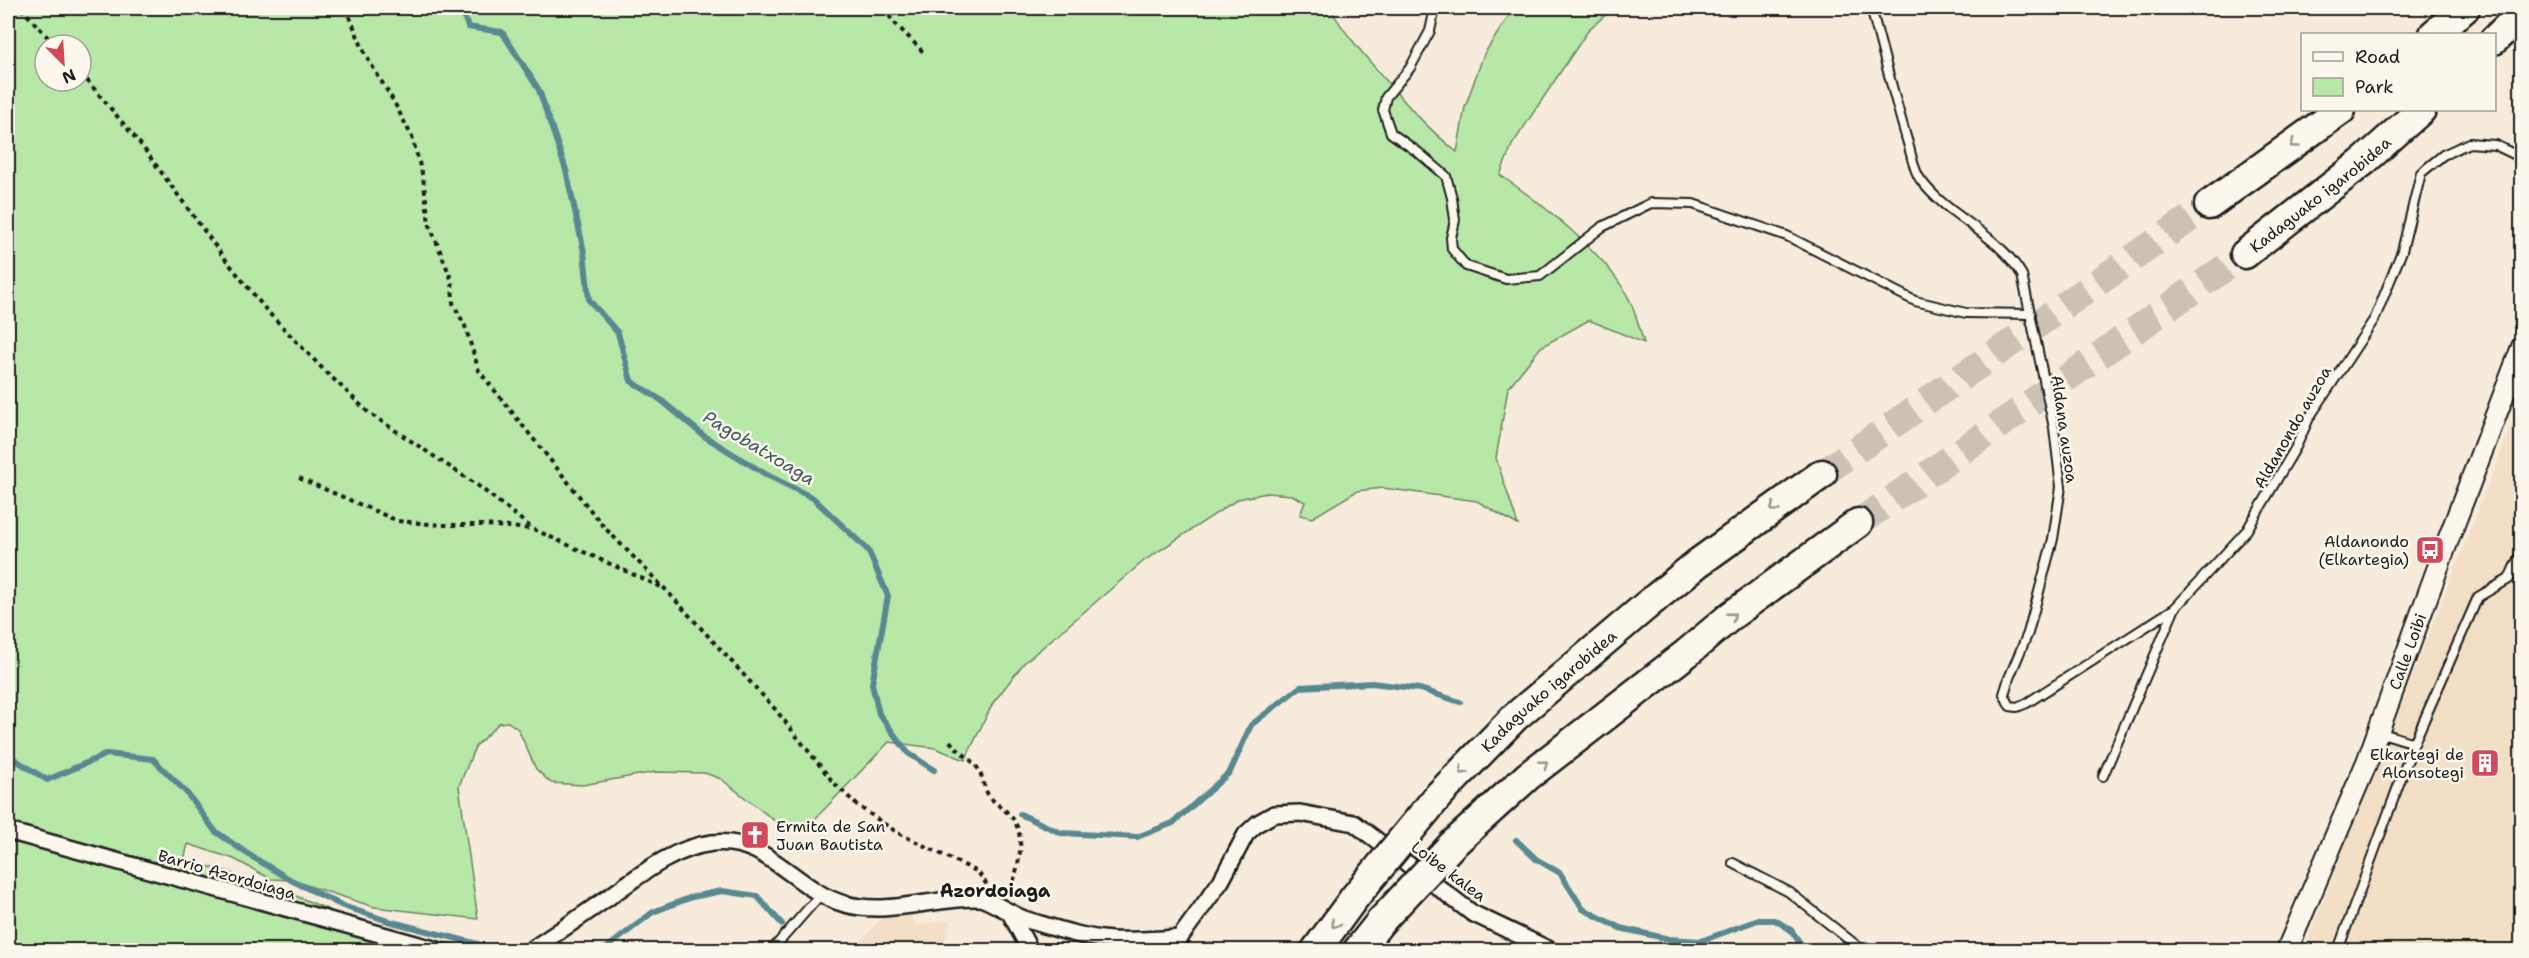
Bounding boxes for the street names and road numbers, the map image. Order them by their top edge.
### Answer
street label: Kadaguako igarobidea [2246,132,2395,257]
street label: Aldanondo auzoa [2249,362,2336,492]
street label: Aldana auzoa [2047,374,2082,484]
street label: Calle Loibi [2384,611,2431,693]
street label: Kadaguako igarobidea [1477,625,1621,757]
street label: Loibe kalea [1407,836,1490,906]
street label: Barrio Azordoiaga [156,845,298,904]

